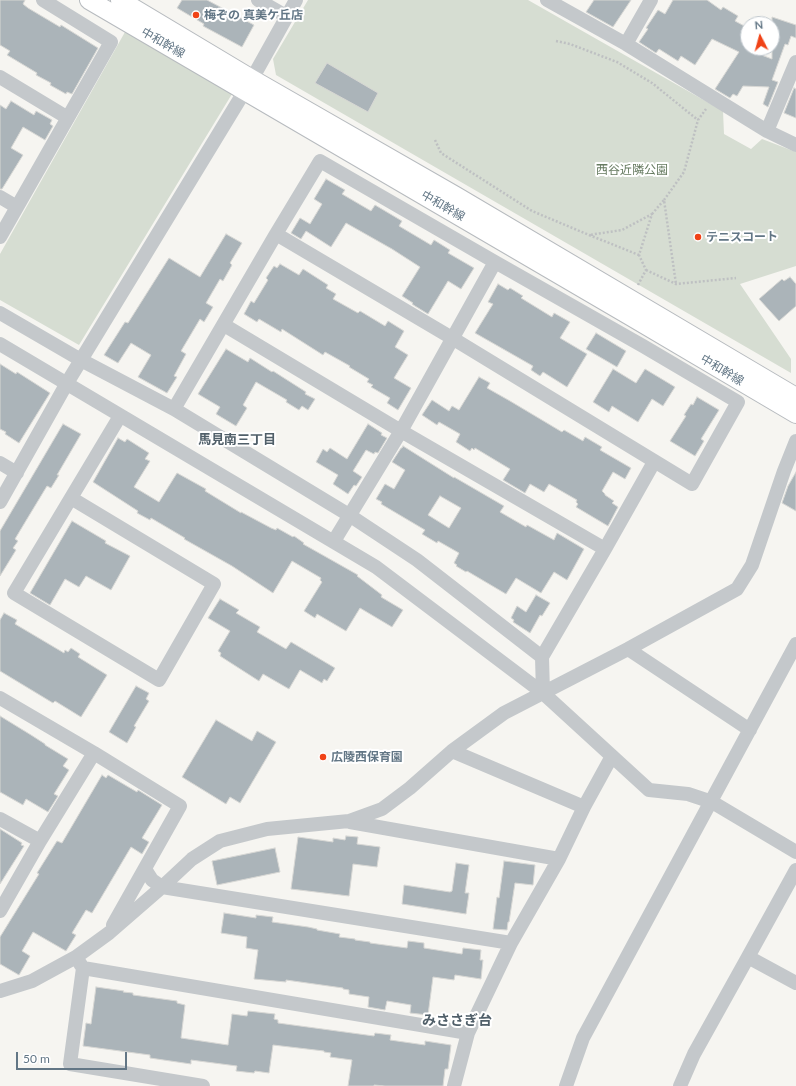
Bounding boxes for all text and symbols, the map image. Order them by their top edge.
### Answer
place label: 梅ぞの 真美ケ丘店 [204,8,303,22]
marker: 梅ぞの 真美ケ丘店 [191,10,201,20]
north arrow [740,16,780,56]
text: N [754,18,764,31]
street label: 中和幹線 [139,25,187,61]
park label: 西谷近隣公園 [596,163,668,177]
street label: 中和幹線 [419,188,467,224]
place label: テニスコート [706,230,778,244]
marker: テニスコート [693,232,703,242]
street label: 中和幹線 [698,351,746,389]
district label: 馬見南三丁目 [198,432,276,448]
place label: 広陵西保育園 [331,750,403,764]
marker: 広陵西保育園 [318,752,328,762]
district label: みささぎ台 [422,1012,492,1028]
scale bar [18,1044,129,1070]
text: 50 m [23,1051,50,1066]

